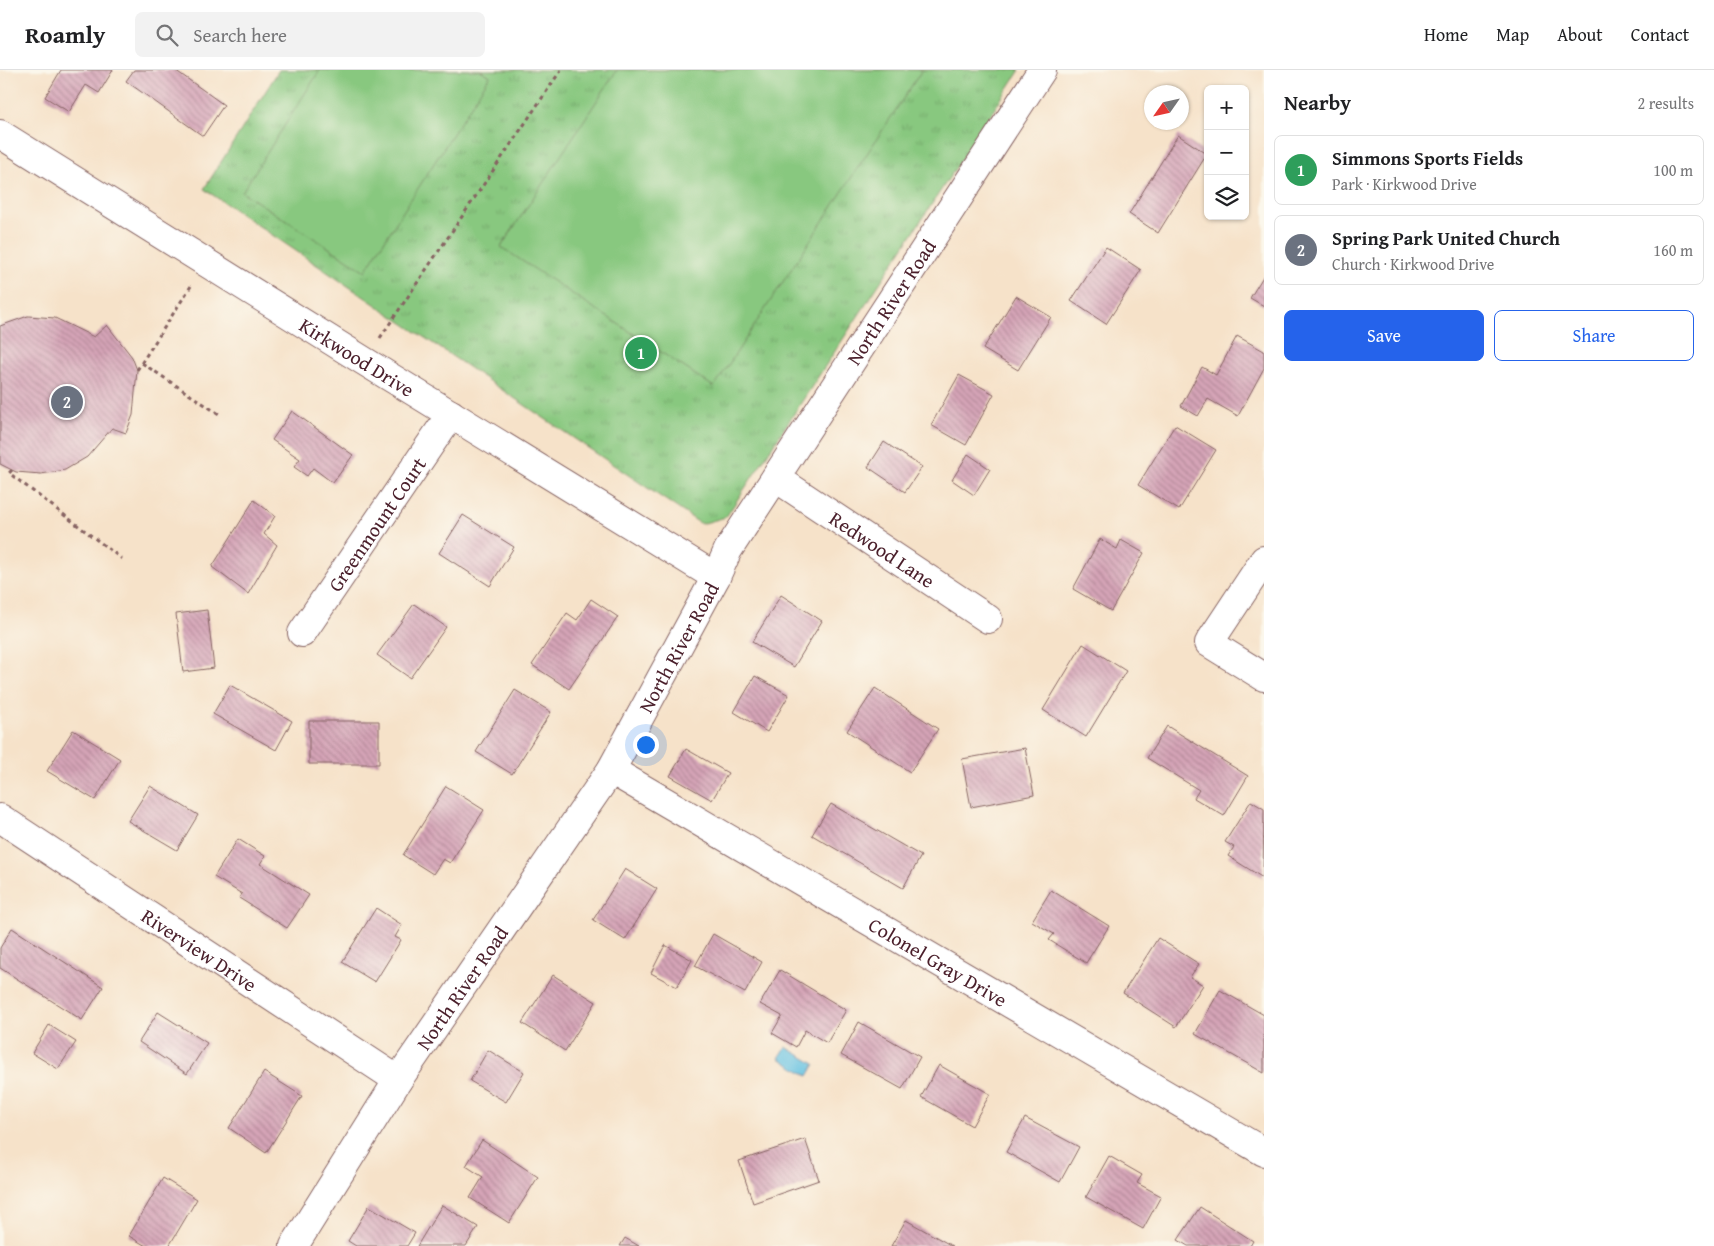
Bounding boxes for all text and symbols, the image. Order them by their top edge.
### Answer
search box [135,12,485,57]
text: Roamly [25,17,105,52]
icon: search [153,21,181,49]
text: Search here [193,21,287,49]
text: Home [1424,21,1468,48]
text: Map [1496,21,1529,48]
text: About [1557,21,1603,48]
text: Contact [1631,21,1689,48]
north arrow [1144,85,1189,130]
map controls [1204,85,1249,220]
button: + [1204,85,1249,130]
text: Nearby [1284,87,1351,118]
text: 2 results [1637,91,1694,115]
button: − [1204,130,1249,175]
text: Simmons Sports Fields [1332,144,1523,172]
text: 1 [1297,158,1305,182]
text: 100 m [1653,158,1693,182]
text: Park · Kirkwood Drive [1332,172,1477,196]
button: layers [1204,175,1249,220]
text: Spring Park United Church [1332,224,1560,252]
street label: North River Road [839,233,942,370]
text: 2 [1297,238,1305,262]
text: 160 m [1653,238,1693,262]
text: Church · Kirkwood Drive [1332,252,1494,276]
street label: Kirkwood Drive [294,310,420,403]
button: Save [1284,310,1484,361]
button: Share [1494,310,1694,361]
pin: 1 [625,334,657,372]
pin: 2 [51,383,83,421]
street label: Greenmount Court [320,451,432,597]
street label: Redwood Lane [824,503,941,594]
street label: North River Road [631,576,725,718]
your location [633,732,659,758]
street label: Riverview Drive [136,901,263,998]
street label: Colonel Gray Drive [863,909,1013,1013]
street label: North River Road [409,919,515,1055]

